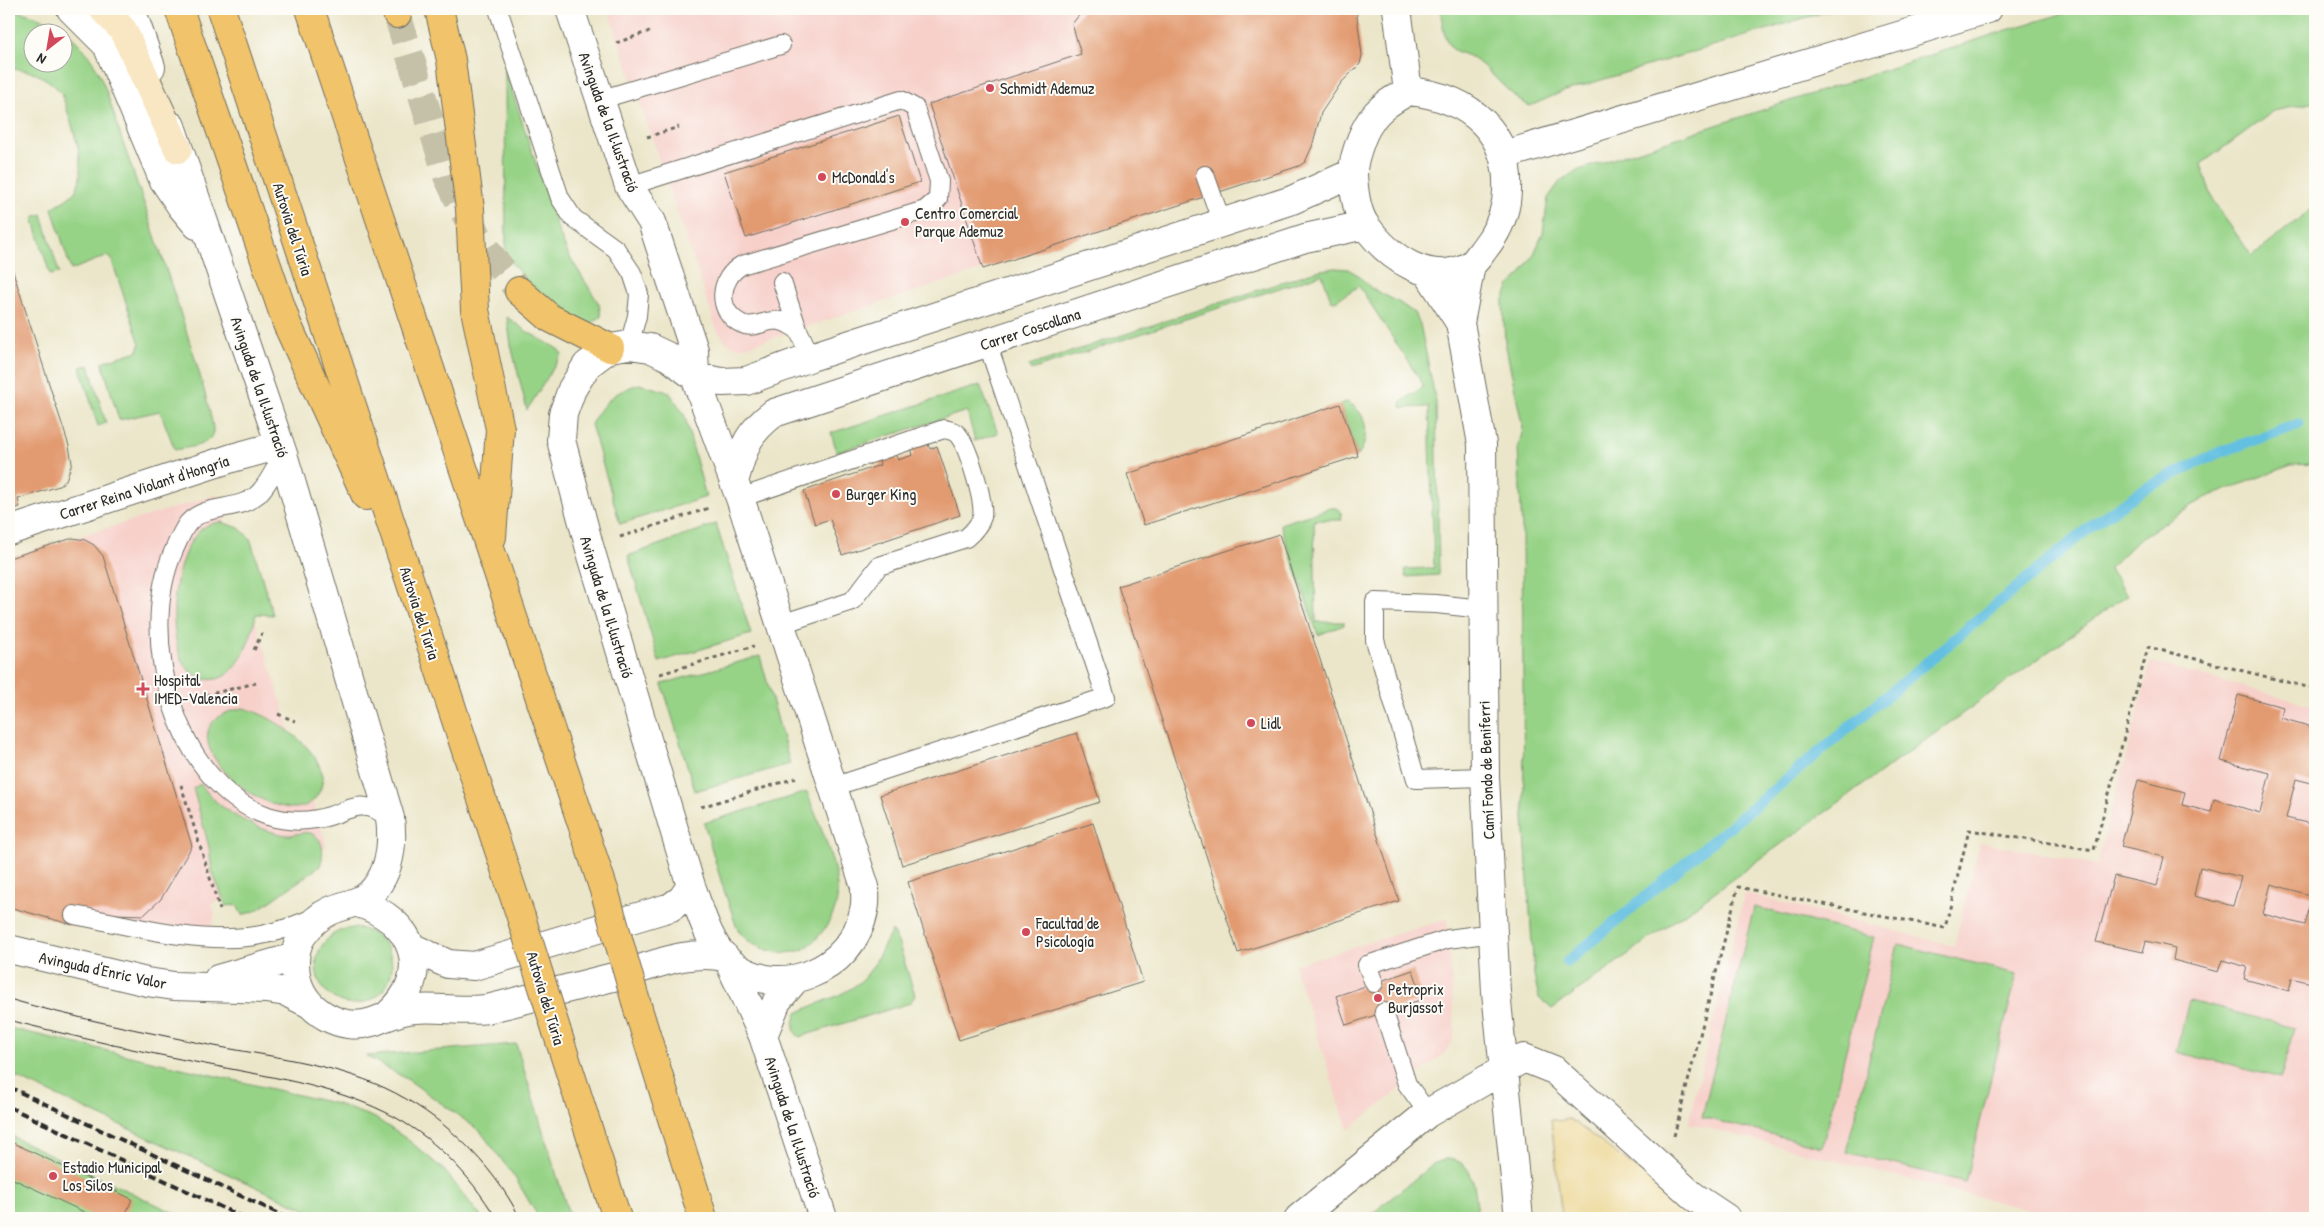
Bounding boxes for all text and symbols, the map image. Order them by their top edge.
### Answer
north arrow [22,22,72,72]
text: N [32,49,49,70]
street label: Avinguda de la Il·lustració [573,49,645,196]
place label: Schmidt Ademuz [1000,77,1095,99]
marker: Schmidt Ademuz [984,82,996,94]
place label: McDonald's [832,166,895,188]
marker: McDonald's [816,171,828,183]
street label: Autovia del Túria [268,180,318,278]
place label: Centro Comercial Parque Ademuz [915,202,1019,242]
marker: Centro Comercial Parque Ademuz [899,216,911,228]
street label: Carrer Coscollana [977,302,1083,356]
street label: Avinguda de la Il·lustració [226,314,295,461]
street label: Carrer Reina Violant d'Hongría [56,449,232,525]
place label: Burger King [846,483,916,505]
marker: Burger King [830,488,842,500]
street label: Avinguda de la Il·lustració [575,533,639,681]
street label: Autovia del Túria [395,564,445,662]
place label: Hospital IMED-Valencia [154,669,238,709]
marker: Hospital IMED-Valencia [136,682,150,696]
street label: Camí Fondo de Beniferri [1473,700,1499,840]
place label: Lidl [1261,712,1282,734]
marker: Lidl [1245,717,1257,729]
place label: Facultad de Psicología [1035,912,1100,952]
marker: Facultad de Psicología [1020,926,1032,938]
street label: Avinguda d'Enric Valor [37,946,169,994]
street label: Autovia del Túria [521,949,571,1047]
place label: Petroprix Burjassot [1388,978,1444,1018]
marker: Petroprix Burjassot [1372,992,1384,1004]
street label: Avinguda de la Il·lustració [760,1053,826,1201]
place label: Estadio Municipal Los Silos [63,1156,163,1196]
marker: Estadio Municipal Los Silos [47,1170,59,1182]

